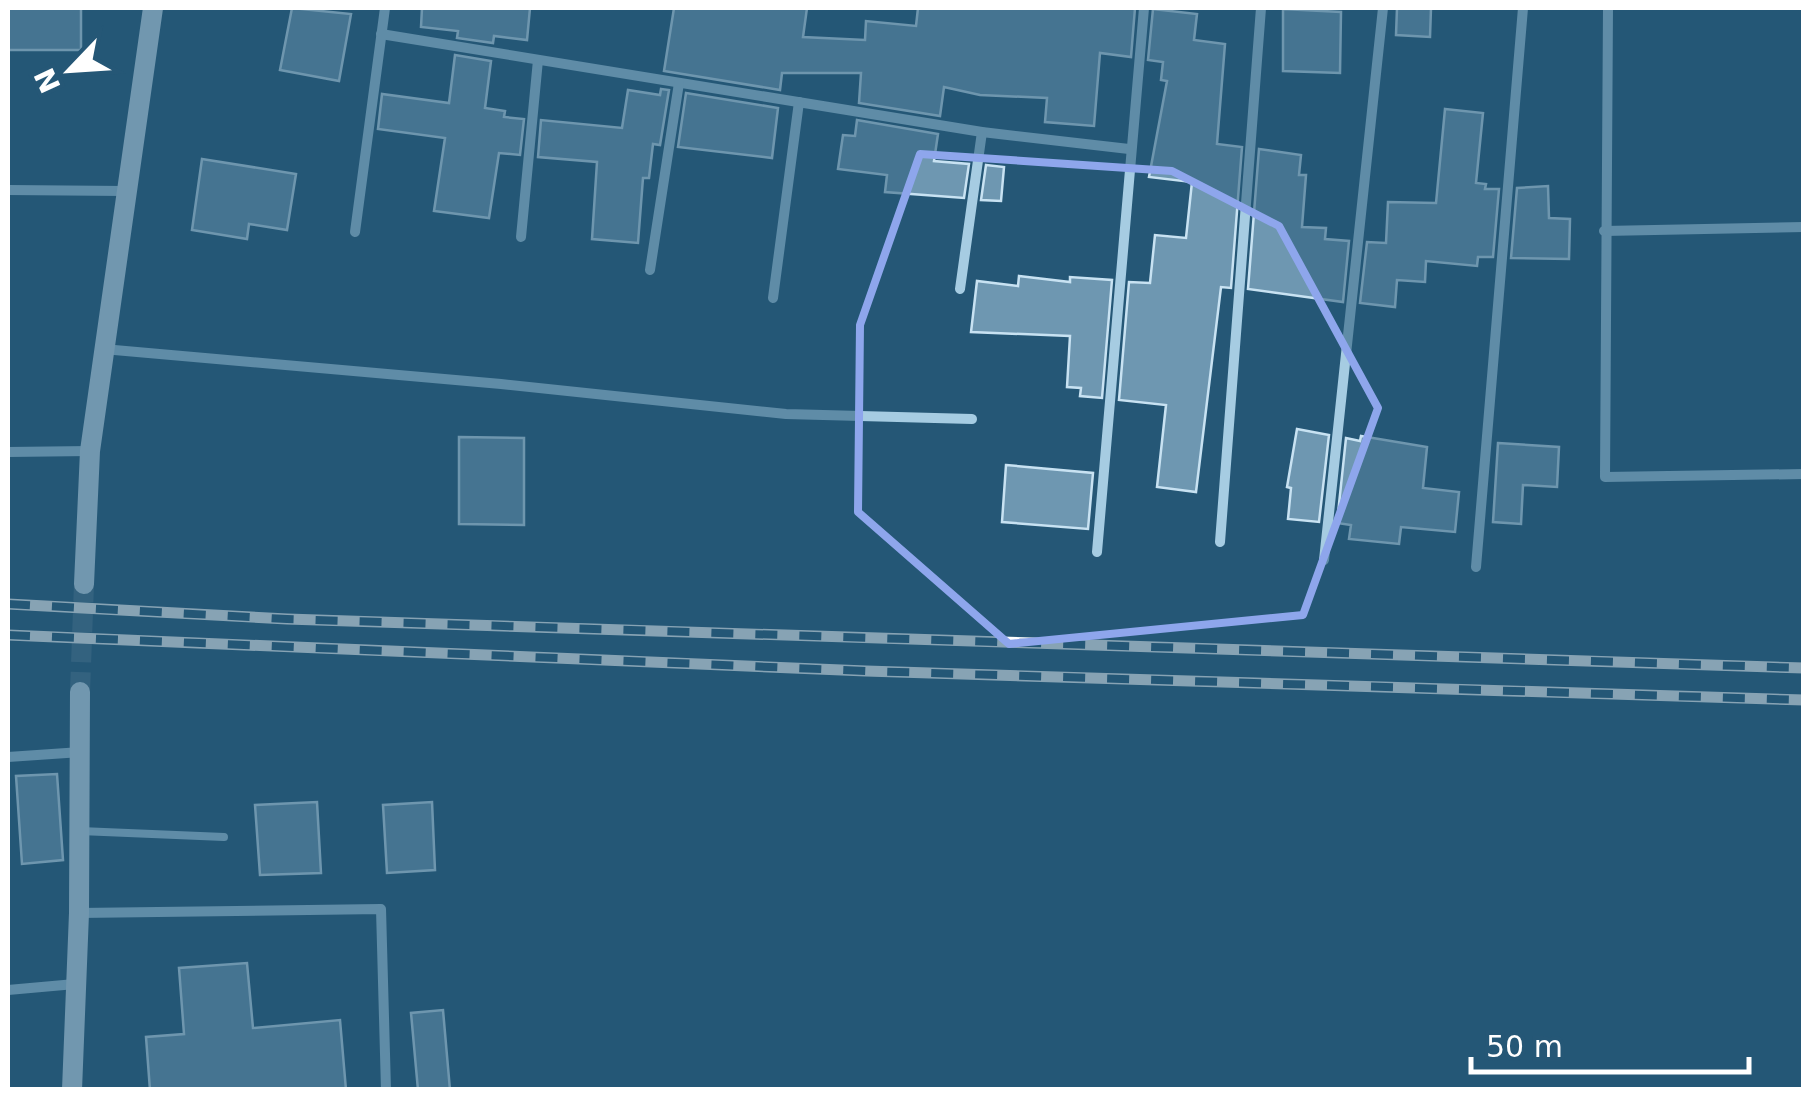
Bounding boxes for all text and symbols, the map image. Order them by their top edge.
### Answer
north arrow [20,20,120,120]
text: N [28,63,68,98]
scale bar [1471,1012,1748,1074]
text: 50 m [1486,1029,1563,1064]

